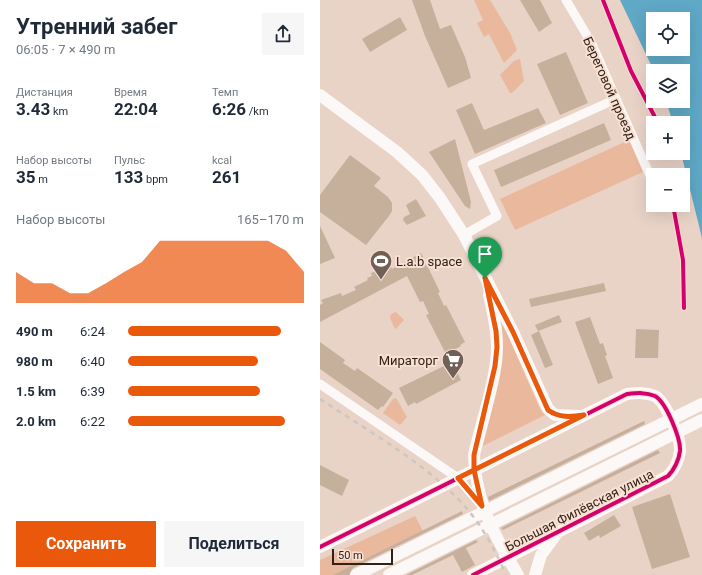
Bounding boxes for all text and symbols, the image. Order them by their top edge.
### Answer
map controls [646,12,690,212]
button: locate [646,12,690,56]
button: share [262,13,304,55]
text: Утренний забег [16,14,177,39]
street label: Береговой проезд [580,34,639,142]
text: 06:05 · 7 × 490 m [16,42,115,57]
button: layers [646,64,690,108]
text: Дистанция [16,86,73,99]
text: Время [114,86,147,99]
text: Темп [212,86,238,99]
text: 3.43 [16,99,50,119]
text: 22:04 [114,99,158,119]
text: 6:26 [212,99,246,119]
text: km [50,105,68,118]
text: /km [246,105,269,118]
button: + [646,116,690,160]
text: Набор высоты [16,154,92,167]
text: Пульс [114,154,145,167]
text: kcal [212,154,232,167]
text: 35 [16,167,36,187]
text: 133 [114,167,143,187]
text: 261 [212,167,241,187]
button: − [646,168,690,212]
text: m [36,173,48,186]
text: bpm [143,173,168,186]
text: Набор высоты [16,212,105,227]
text: 165–170 m [237,212,304,227]
pin [468,237,502,278]
icon: arrive [474,243,496,265]
sports icon: L.a.b space [368,248,394,281]
place label: L.a.b space [396,254,462,269]
text: 490 m [16,324,53,339]
text: 6:24 [80,324,105,339]
supermarket icon: Мираторг [440,347,466,380]
place label: Мираторг [379,353,439,368]
text: 980 m [16,354,53,369]
text: 6:40 [80,354,105,369]
text: 1.5 km [16,384,56,399]
text: 6:39 [80,384,105,399]
text: 2.0 km [16,414,56,429]
text: 6:22 [80,414,105,429]
street label: Большая Филёвская улица [503,466,656,554]
button: Сохранить [16,521,156,567]
button: Поделиться [164,521,304,567]
scale bar [332,547,393,566]
text: 50 m [338,549,363,562]

